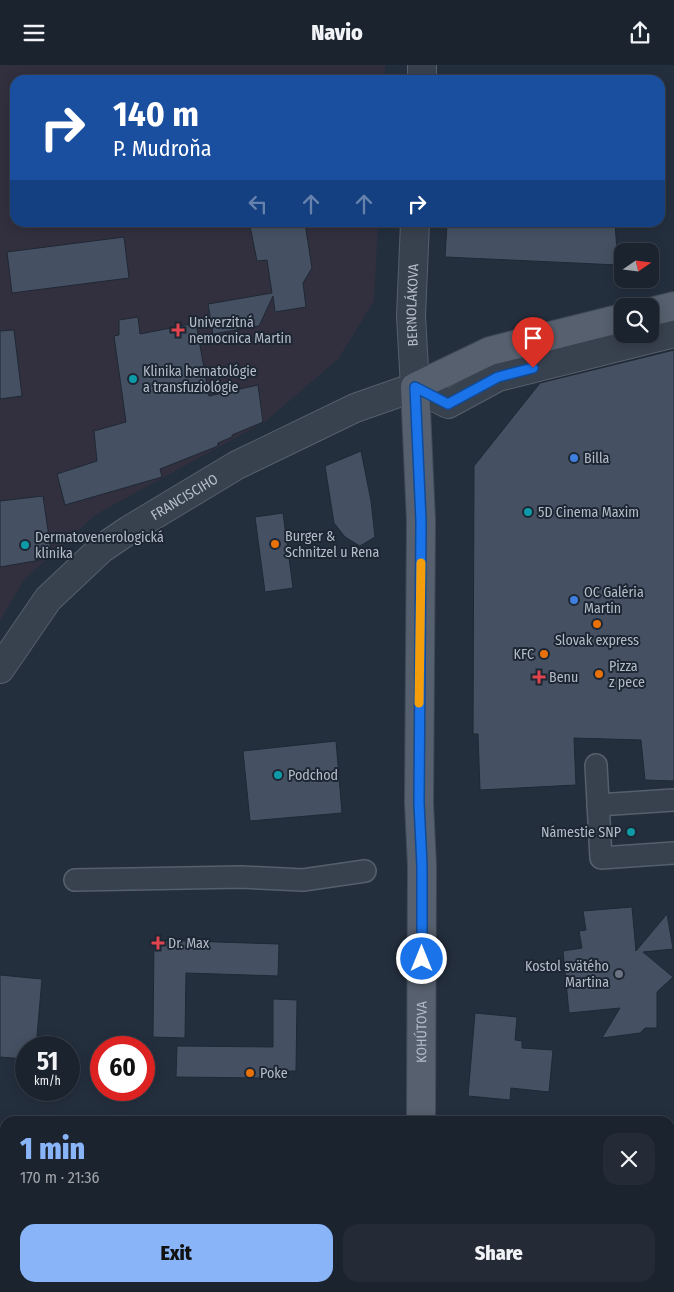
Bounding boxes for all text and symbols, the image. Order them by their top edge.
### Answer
icon: menu [20,19,48,47]
text: Navio [311,19,363,46]
icon: share [626,19,654,47]
text: 140 m [113,93,199,135]
icon: right [30,95,95,160]
text: P. Mudroňa [113,135,212,162]
icon: left [244,190,272,218]
icon: ahead [297,190,325,218]
icon: ahead [350,190,378,218]
icon: right [403,190,431,218]
north arrow [614,243,659,287]
map controls [614,243,659,343]
street label: BERNOLÁKOVA [402,263,422,347]
button: search [614,298,659,343]
place label: Univerzitná nemocnica Martin [189,314,292,347]
pin [512,317,554,368]
marker: Univerzitná nemocnica Martin [171,323,185,337]
icon: arrive [519,324,547,352]
place label: Klinika hematológie a transfuziológie [143,363,257,396]
marker: Klinika hematológie a transfuziológie [127,373,139,385]
place label: Billa [584,450,610,467]
marker: Billa [568,452,580,464]
street label: FRANCISCIHO [147,470,221,524]
place label: 5D Cinema Maxim [538,504,639,521]
marker: 5D Cinema Maxim [522,506,534,518]
place label: Burger & Schnitzel u Rena [285,528,379,561]
place label: Dermatovenerologická klinika [35,529,164,562]
marker: Burger & Schnitzel u Rena [269,538,281,550]
marker: Dermatovenerologická klinika [19,539,31,551]
place label: OC Galéria Martin [584,584,644,617]
marker: OC Galéria Martin [568,594,580,606]
marker: Slovak express [591,618,603,630]
place label: Slovak express [555,632,639,649]
place label: KFC [514,646,534,663]
marker: KFC [538,648,550,660]
place label: Pizza z pece [609,658,645,691]
marker: Pizza z pece [593,668,605,680]
place label: Benu [549,669,578,686]
marker: Benu [533,671,545,683]
place label: Podchod [288,767,338,784]
marker: Podchod [272,769,284,781]
place label: Námestie SNP [541,824,621,841]
marker: Námestie SNP [625,826,637,838]
position arrow [395,932,447,984]
place label: Dr. Max [168,935,210,952]
marker: Dr. Max [152,937,164,949]
place label: Kostol svätého Martina [525,958,609,991]
marker: Kostol svätého Martina [613,968,625,980]
street label: KOHÚTOVA [412,1000,430,1063]
speed limit sign: 60 [90,1036,155,1101]
text: 51 [37,1047,58,1077]
place label: Poke [260,1065,288,1082]
marker: Poke [244,1067,256,1079]
text: km/h [34,1074,61,1088]
text: 1 min [20,1131,85,1167]
button: close [603,1133,655,1185]
text: 170 m · 21:36 [20,1168,100,1187]
button: Exit [20,1224,333,1282]
button: Share [343,1224,655,1282]

